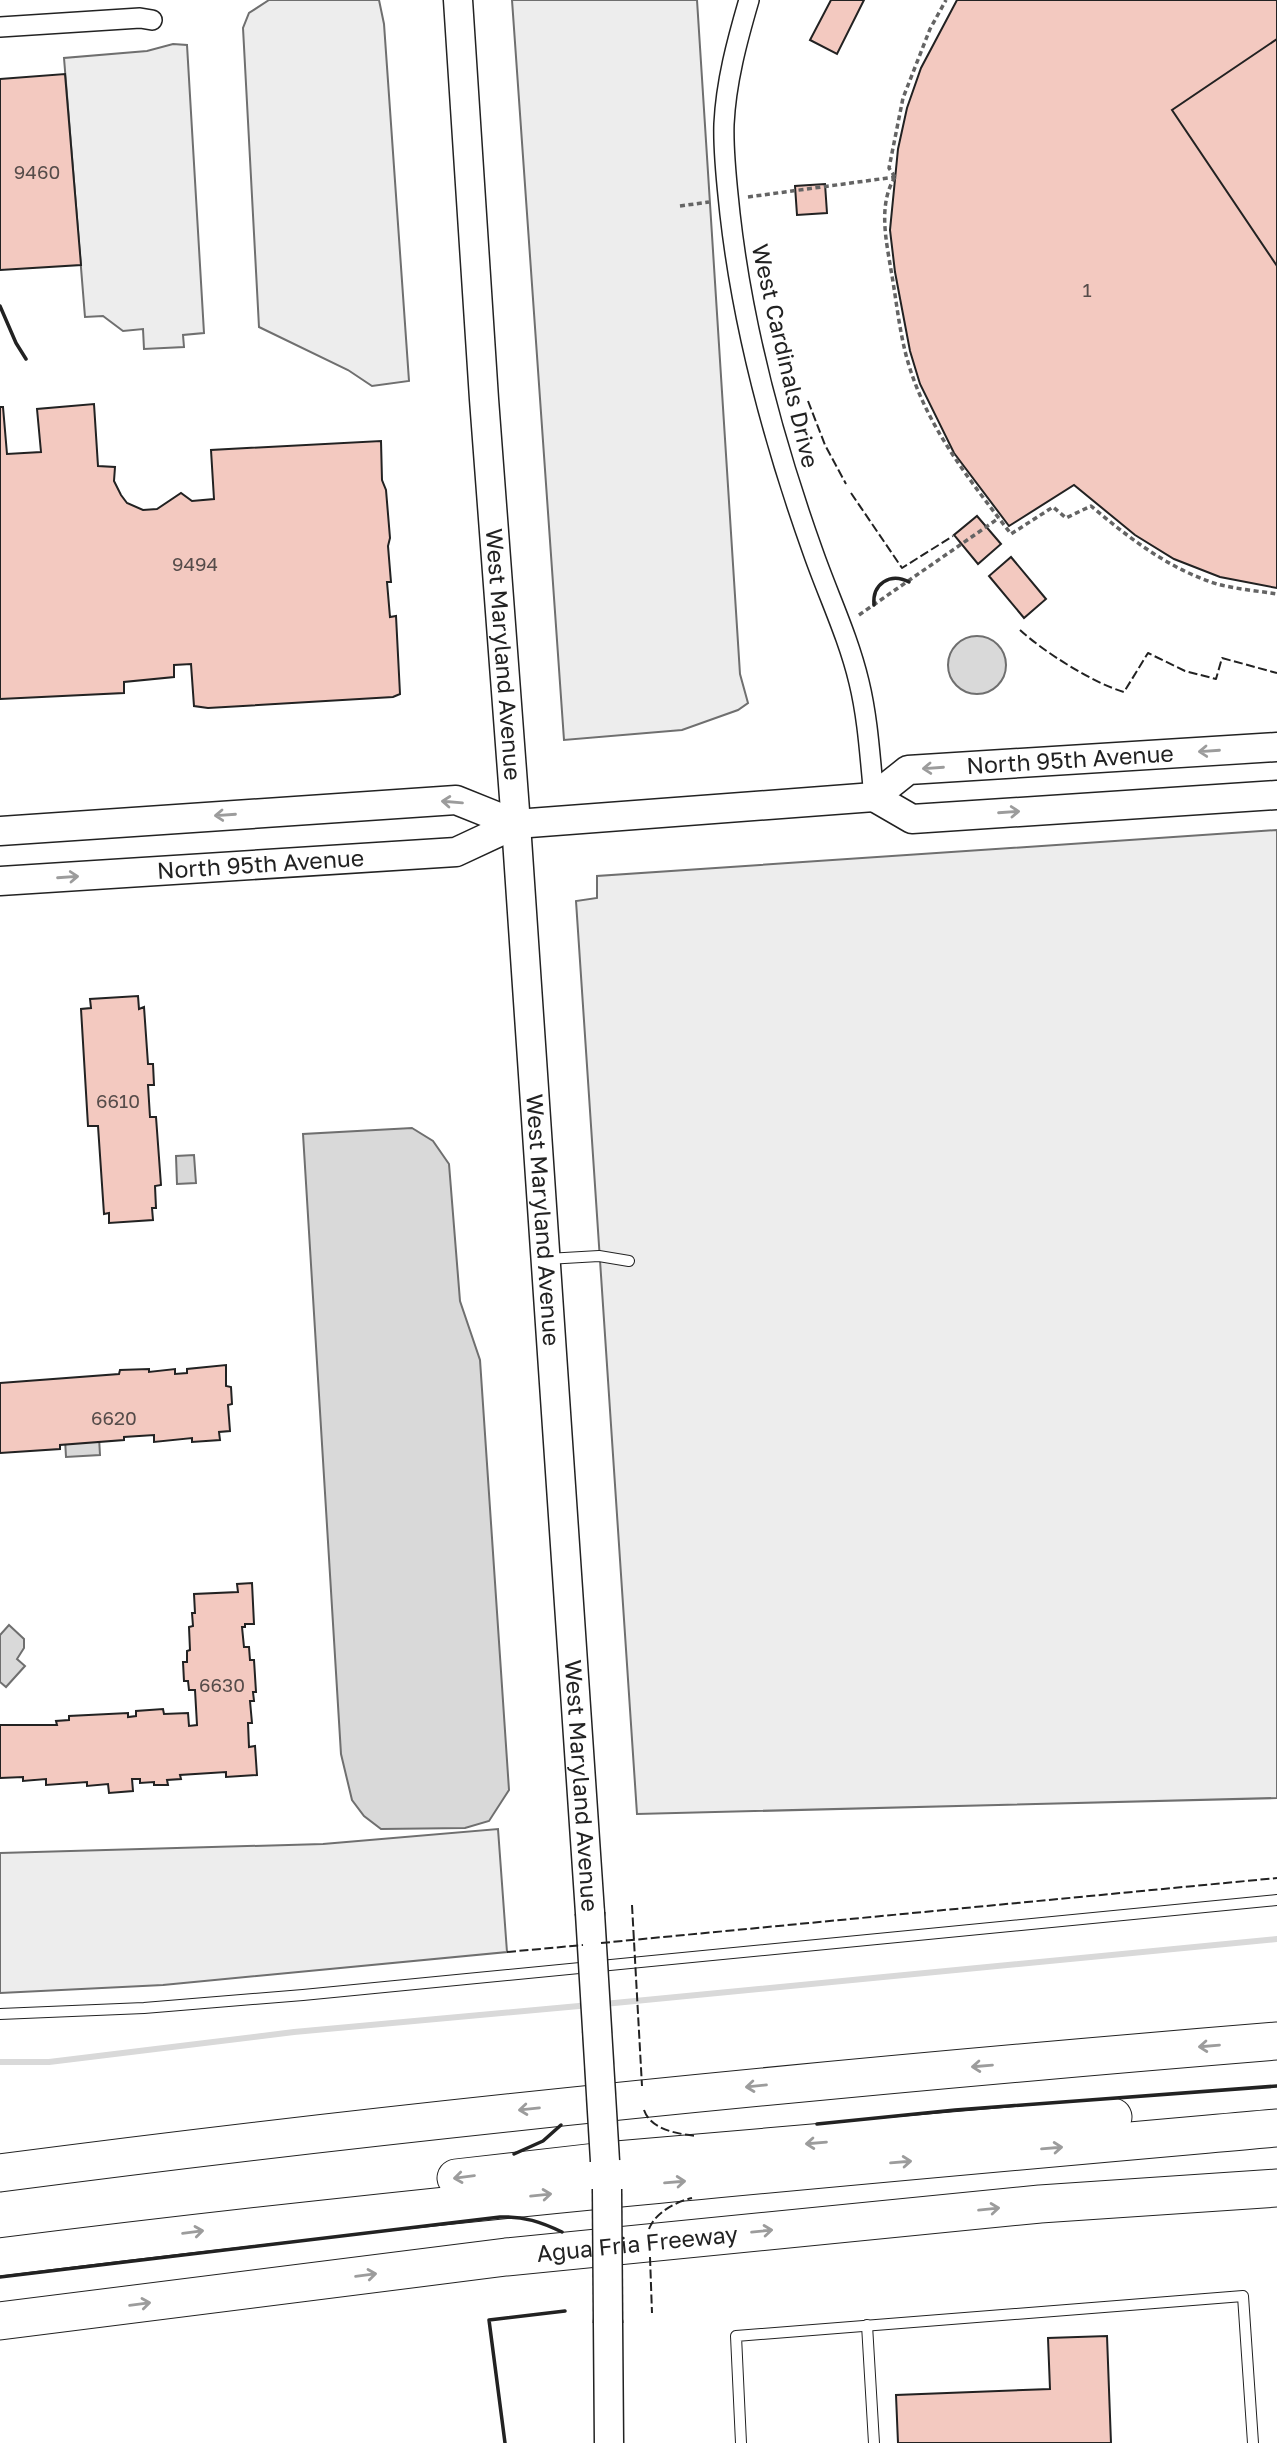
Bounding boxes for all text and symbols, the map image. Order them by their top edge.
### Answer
house number: 9460 [14,160,60,183]
street label: West Cardinals Drive [747,241,825,470]
house number: 1 [1082,278,1092,301]
street label: West Maryland Avenue [481,527,528,781]
house number: 9494 [172,552,218,575]
street label: North 95th Avenue [966,738,1174,779]
one-way arrow [1198,745,1221,758]
one-way arrow [922,762,945,775]
one-way arrow [441,795,464,808]
one-way arrow [998,806,1021,819]
one-way arrow [214,809,237,822]
street label: North 95th Avenue [156,843,365,884]
one-way arrow [56,870,79,883]
house number: 6610 [96,1089,140,1112]
street label: West Maryland Avenue [521,1093,566,1347]
house number: 6620 [91,1406,137,1429]
street label: West Maryland Avenue [560,1659,605,1913]
house number: 6630 [199,1673,245,1696]
one-way arrow [1198,2040,1221,2053]
one-way arrow [972,2060,994,2073]
one-way arrow [745,2080,768,2093]
one-way arrow [519,2103,541,2116]
one-way arrow [805,2137,827,2150]
one-way arrow [1040,2141,1063,2154]
one-way arrow [890,2155,912,2168]
one-way arrow [453,2171,476,2184]
one-way arrow [663,2175,686,2188]
one-way arrow [529,2188,552,2201]
one-way arrow [977,2202,1000,2215]
street label: Agua Fria Freeway [535,2219,739,2267]
one-way arrow [751,2224,773,2237]
one-way arrow [181,2226,204,2239]
one-way arrow [354,2269,377,2282]
one-way arrow [128,2298,151,2311]

